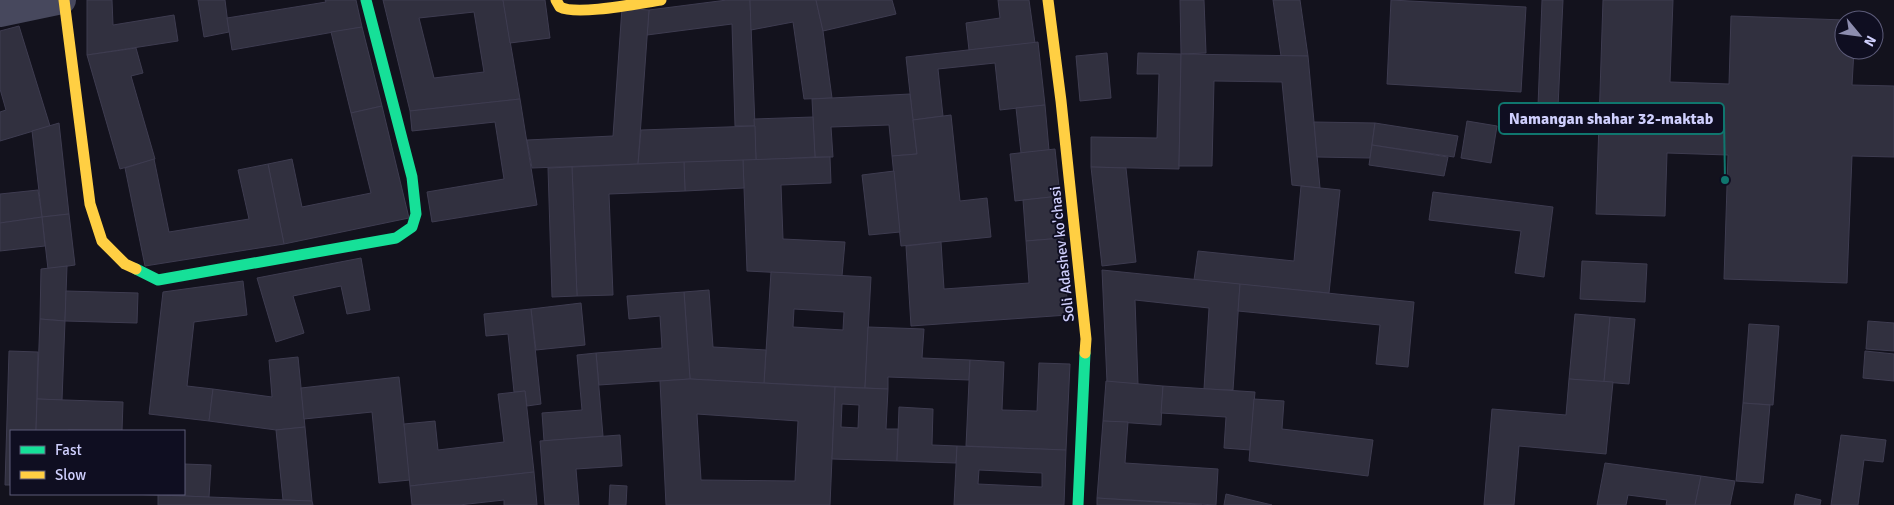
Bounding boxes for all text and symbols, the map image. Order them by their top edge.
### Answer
north arrow [1834,10,1884,60]
text: N [1860,33,1880,49]
callout: Namangan shahar 32-maktab [1499,103,1724,134]
text: Namangan shahar 32-maktab [1509,109,1714,129]
street label: Soli Adashev ko'chasi [1046,185,1078,323]
legend [10,430,185,495]
text: Fast [55,441,82,459]
text: Slow [55,466,86,484]

